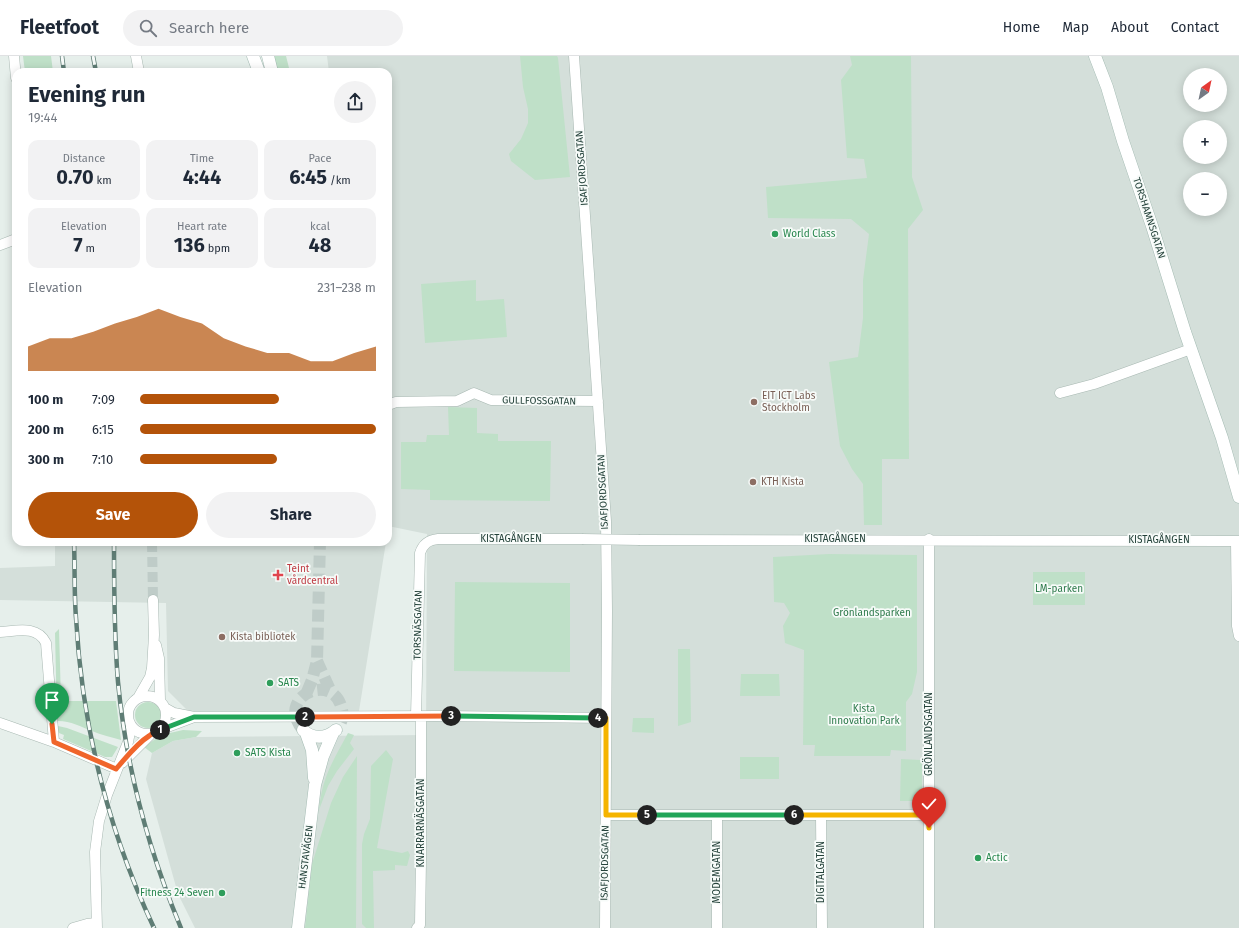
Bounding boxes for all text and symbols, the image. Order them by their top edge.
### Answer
search box [123,10,403,46]
text: Fleetfoot [20,16,99,39]
icon: search [137,17,159,39]
text: Search here [169,19,249,37]
text: Home [1003,19,1040,36]
text: Map [1062,19,1089,36]
text: About [1111,19,1149,36]
text: Contact [1171,19,1219,36]
north arrow [1183,68,1227,112]
map controls [1183,68,1227,216]
text: Evening run [28,81,145,108]
button: share [334,81,376,123]
text: 19:44 [28,110,57,125]
button: + [1183,120,1227,164]
street label: ISAFJORDSGATAN [573,130,591,206]
text: Distance [63,152,105,165]
text: Time [190,152,214,165]
text: Pace [309,152,331,165]
text: 0.70 [56,165,94,189]
text: 4:44 [183,165,221,189]
text: 6:45 [289,165,327,189]
button: − [1183,172,1227,216]
text: km [94,174,112,187]
text: /km [327,174,351,187]
street label: TORSHAMNSGATAN [1130,176,1168,260]
text: Elevation [61,220,107,233]
text: Heart rate [177,220,227,233]
text: kcal [310,220,330,233]
place label: World Class [783,228,836,240]
marker: World Class [770,229,780,239]
text: 7 [73,233,83,257]
text: 136 [174,233,205,257]
text: 48 [309,233,331,257]
text: m [83,242,95,255]
text: bpm [205,242,230,255]
text: Elevation [28,280,82,295]
text: 231–238 m [317,280,376,295]
place label: EIT ICT Labs Stockholm [762,390,816,414]
text: 100 m [28,392,63,407]
text: 7:09 [92,392,115,407]
street label: GULLFOSSGATAN [502,394,576,408]
marker: EIT ICT Labs Stockholm [749,397,759,407]
text: 200 m [28,422,64,437]
text: 6:15 [92,422,114,437]
text: 300 m [28,452,64,467]
text: 7:10 [92,452,113,467]
street label: ISAFJORDSGATAN [595,454,611,530]
place label: KTH Kista [761,476,804,488]
marker: KTH Kista [748,477,758,487]
button: Save [28,492,198,538]
button: Share [206,492,376,538]
street label: KISTAGÅNGEN [480,531,542,545]
street label: KISTAGÅNGEN [804,531,866,545]
street label: KISTAGÅNGEN [1128,532,1190,546]
place label: Teint vårdcentral [287,563,338,587]
marker: Teint vårdcentral [272,569,284,581]
park label: LM-parken [1035,583,1083,595]
street label: TORSNÄSGATAN [409,590,425,660]
park label: Grönlandsparken [833,607,911,619]
place label: Kista bibliotek [230,631,296,643]
marker: Kista bibliotek [217,632,227,642]
place label: SATS [278,677,300,689]
marker: SATS [265,678,275,688]
pin [35,683,69,724]
icon: arrive [41,689,63,711]
street label: GRÖNLANDSGATAN [921,692,935,776]
park label: Kista Innovation Park [828,703,900,727]
pin: 3 [441,706,461,726]
pin: 2 [295,707,315,727]
pin: 4 [588,708,608,728]
text: 3 [448,709,454,722]
text: 2 [302,710,308,723]
text: 4 [595,711,601,724]
pin: 1 [150,720,170,740]
text: 1 [157,723,163,736]
place label: SATS Kista [245,747,291,759]
marker: SATS Kista [232,748,242,758]
street label: KNARRARNÄSGATAN [413,778,427,868]
pin [912,787,946,828]
icon: check [918,793,940,815]
pin: 5 [637,805,657,825]
pin: 6 [784,805,804,825]
text: 5 [644,808,650,821]
text: 6 [791,808,797,821]
street label: HANSTAVÄGEN [294,824,316,890]
street label: ISAFJORDSGATAN [598,825,612,901]
street label: MODEMGATAN [711,841,723,903]
street label: DIGITALGATAN [815,841,827,903]
place label: Actic [986,852,1008,864]
marker: Actic [973,853,983,863]
place label: Fitness 24 Seven [140,887,214,899]
marker: Fitness 24 Seven [217,888,227,898]

